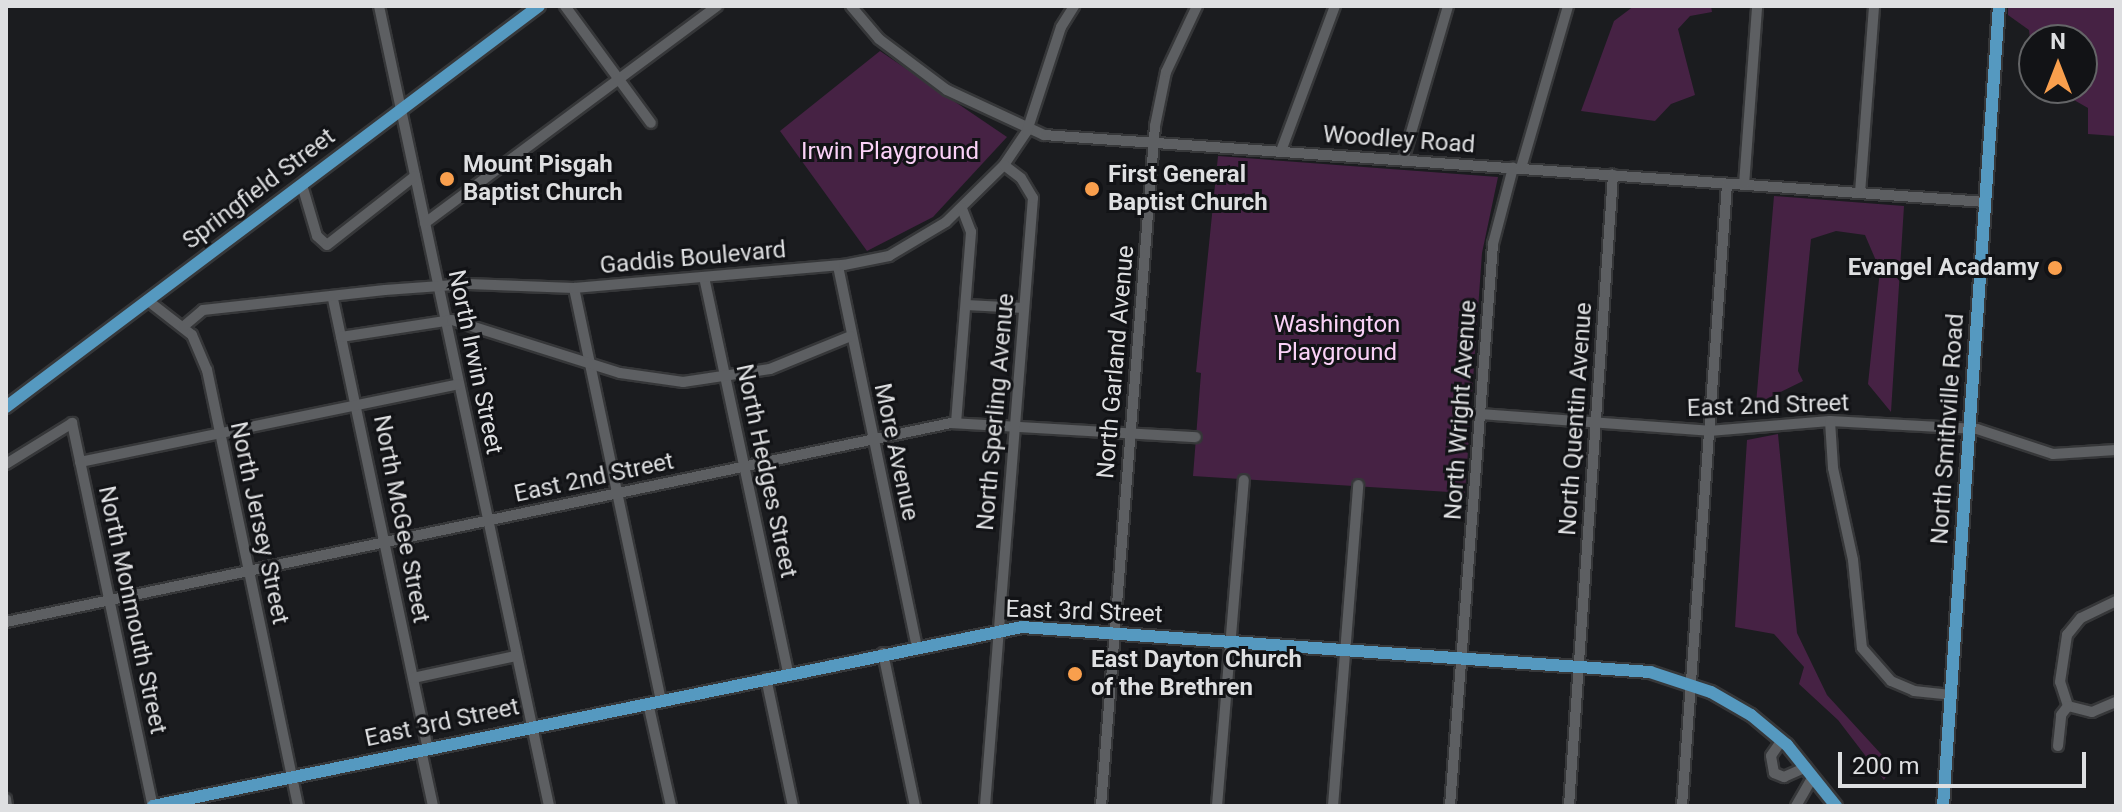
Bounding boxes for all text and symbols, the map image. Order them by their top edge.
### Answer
north arrow [2018,24,2098,104]
text: N [2050,29,2066,54]
street label: Woodley Road [1322,120,1476,160]
street label: Springfield Street [177,122,341,256]
park label: Irwin Playground [801,138,979,166]
place label: Mount Pisgah Baptist Church [463,151,623,207]
place label: First General Baptist Church [1108,161,1268,217]
marker: Mount Pisgah Baptist Church [438,170,456,188]
marker: First General Baptist Church [1083,180,1101,198]
street label: Gaddis Boulevard [599,236,787,280]
street label: North Garland Avenue [1091,244,1141,480]
place label: Evangel Acadamy [1848,254,2039,282]
marker: Evangel Acadamy [2046,259,2064,277]
street label: North Irwin Street [441,267,509,457]
street label: North Sperling Avenue [971,292,1021,532]
street label: North Wright Avenue [1439,299,1483,521]
street label: North Quentin Avenue [1553,301,1599,537]
park label: Washington Playground [1274,311,1400,367]
street label: North Smithville Road [1926,312,1970,546]
street label: North Hedges Street [729,361,803,581]
street label: More Avenue [867,381,925,523]
street label: East 2nd Street [1686,389,1850,423]
street label: North McGee Street [367,413,435,625]
street label: North Jersey Street [223,419,295,627]
street label: East 2nd Street [512,447,676,509]
street label: North Monmouth Street [92,483,172,737]
street label: East 3rd Street [1005,595,1163,629]
place label: East Dayton Church of the Brethren [1091,646,1302,702]
marker: East Dayton Church of the Brethren [1066,665,1084,683]
street label: East 3rd Street [362,693,522,753]
scale bar [1842,736,2090,786]
text: 200 m [1852,752,1919,780]

